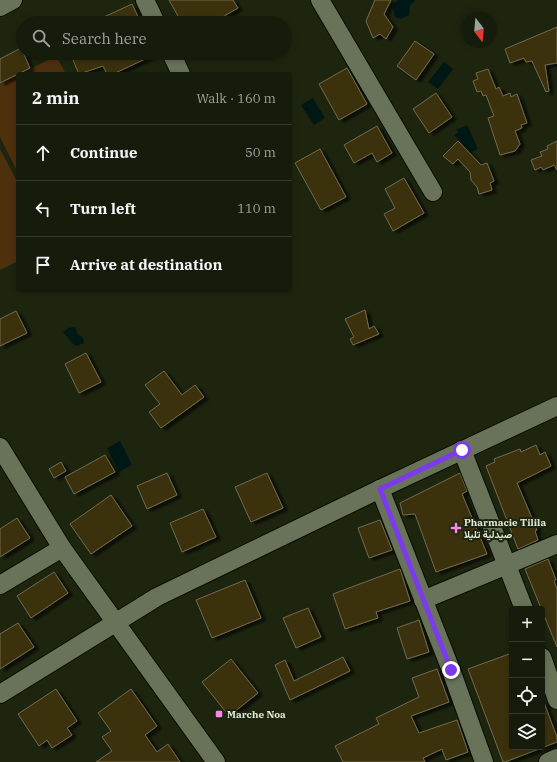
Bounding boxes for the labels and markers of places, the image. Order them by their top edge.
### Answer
place label: Pharmacie Tilila صيدلية تليلا [464,516,546,541]
marker: Pharmacie Tilila صيدلية تليلا [451,523,461,533]
place label: Marche Noa [227,708,286,721]
marker: Marche Noa [214,709,224,719]

